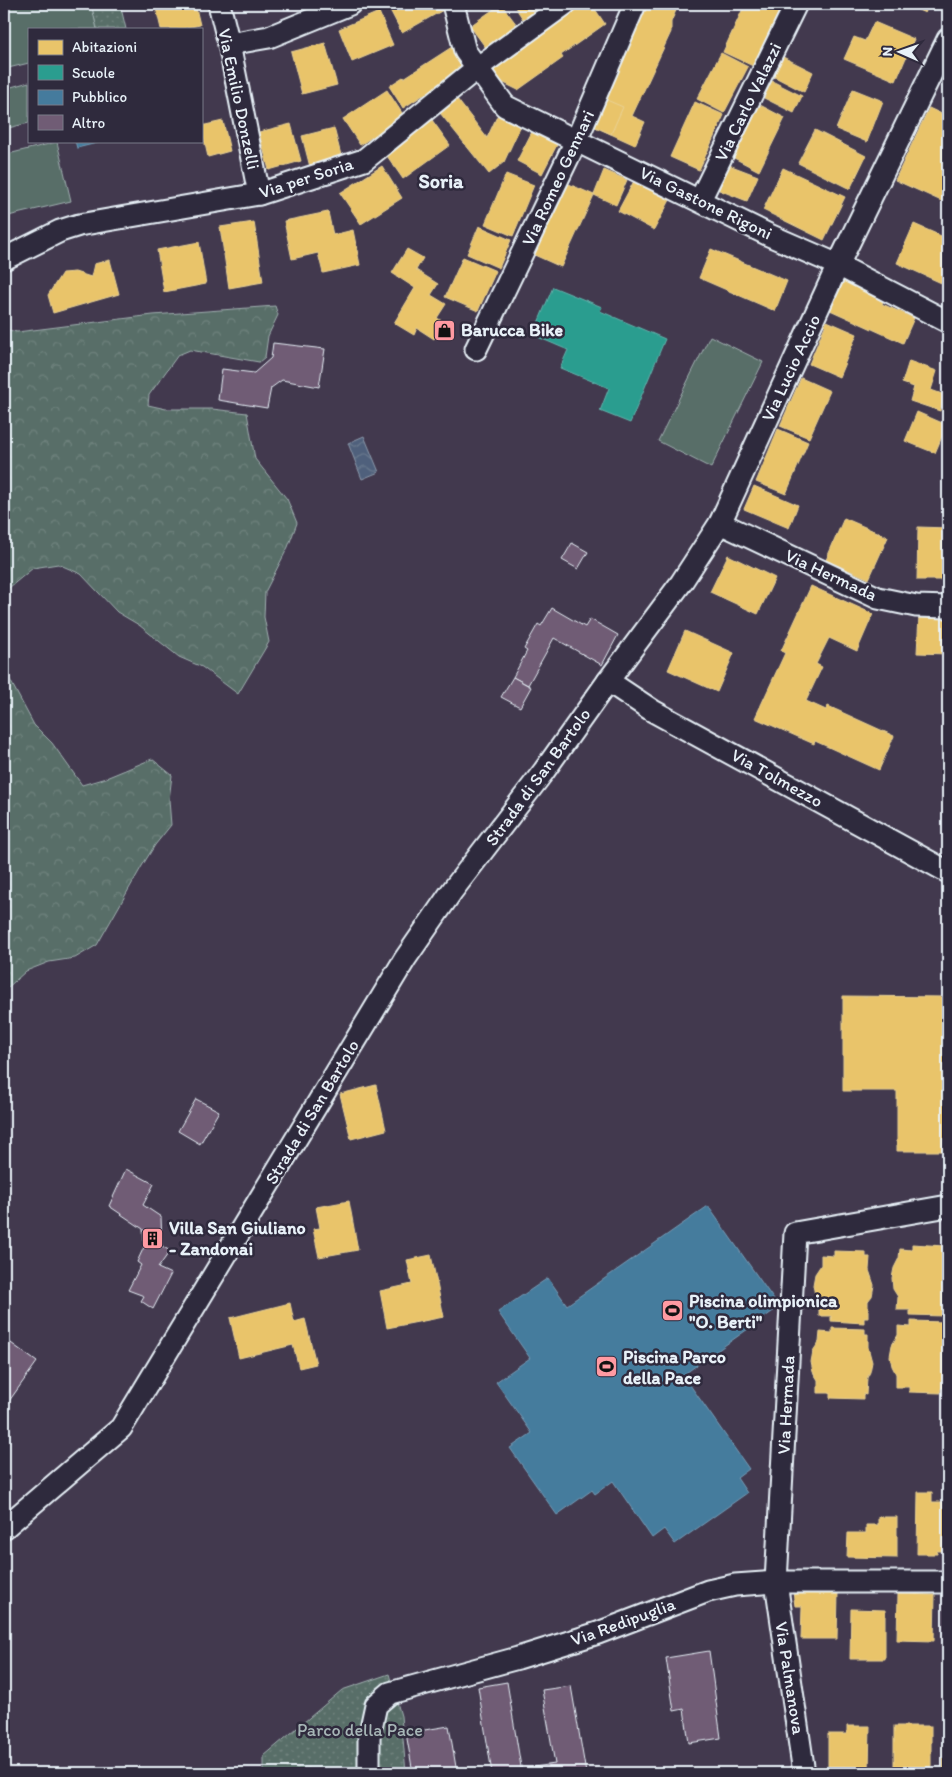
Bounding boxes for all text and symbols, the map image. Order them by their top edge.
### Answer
street label: Via Emilio Donzelli [213,26,265,172]
legend [28,28,202,142]
north arrow [874,28,924,78]
text: Abitazioni [72,38,137,56]
street label: Via Carlo Valazzi [710,39,786,165]
text: N [879,47,896,57]
text: Scuole [72,64,115,82]
text: Pubblico [72,88,127,106]
street label: Via Romeo Gennari [517,107,599,249]
text: Altro [72,114,105,132]
street label: Via per Soria [256,152,356,204]
street label: Via Gastone Rigoni [636,161,776,245]
district label: Soria [419,169,464,193]
street label: Via Lucio Accio [757,311,825,425]
shop icon: Barucca Bike [433,318,457,342]
place label: Barucca Bike [461,319,564,341]
street label: Via Hermada [782,544,881,606]
street label: Strada di San Bartolo [481,704,595,850]
street label: Via Tolmezzo [727,744,827,812]
street label: Strada di San Bartolo [260,1036,364,1188]
place label: Villa San Giuliano - Zandonai [169,1217,306,1260]
building icon: Villa San Giuliano - Zandonai [141,1226,165,1250]
place label: Piscina olimpionica "O. Berti" [689,1290,838,1333]
sports icon: Piscina olimpionica "O. Berti" [661,1299,685,1323]
place label: Piscina Parco della Pace [623,1346,726,1389]
sports icon: Piscina Parco della Pace [595,1355,619,1379]
street label: Via Hermada [772,1355,800,1455]
street label: Via Redipuglia [568,1593,679,1651]
street label: Via Palmanova [770,1620,810,1737]
park label: Parco della Pace [297,1719,423,1741]

